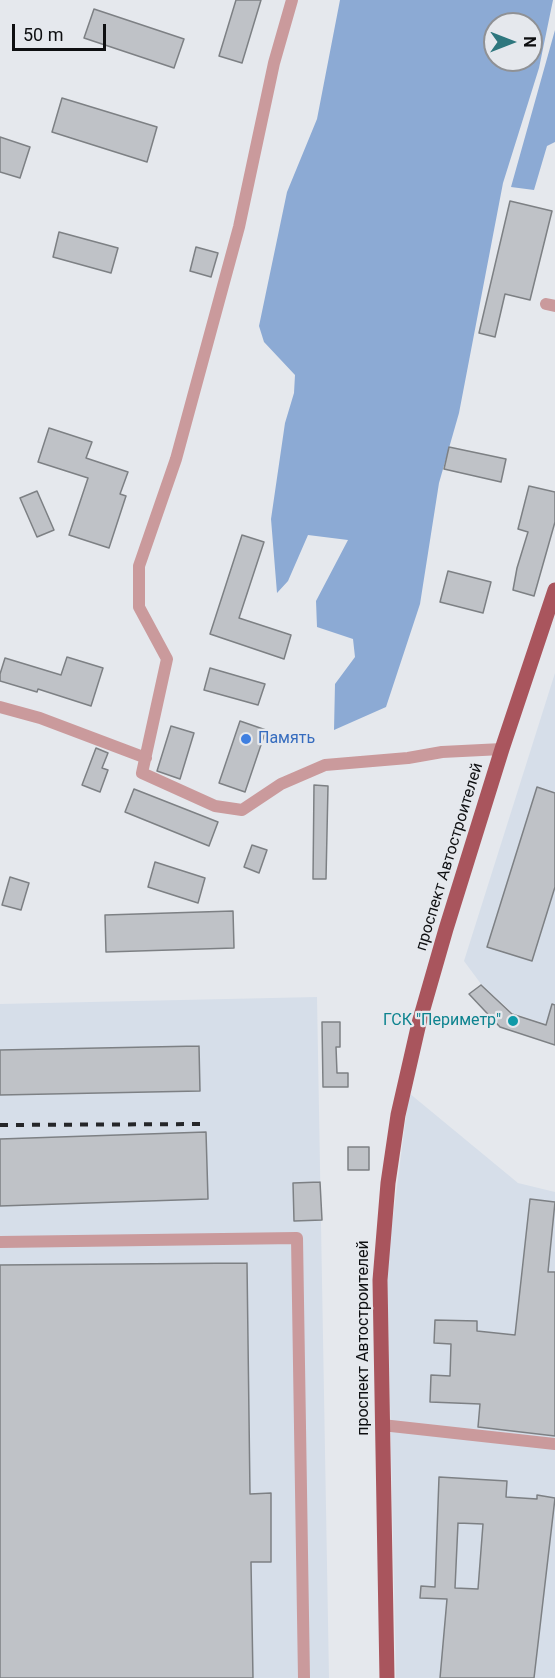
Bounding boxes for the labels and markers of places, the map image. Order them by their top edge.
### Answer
place label: Память [258,729,315,749]
marker: Память [239,732,253,746]
place label: ГСК "Периметр" [383,1011,501,1031]
marker: ГСК "Периметр" [506,1014,520,1028]

